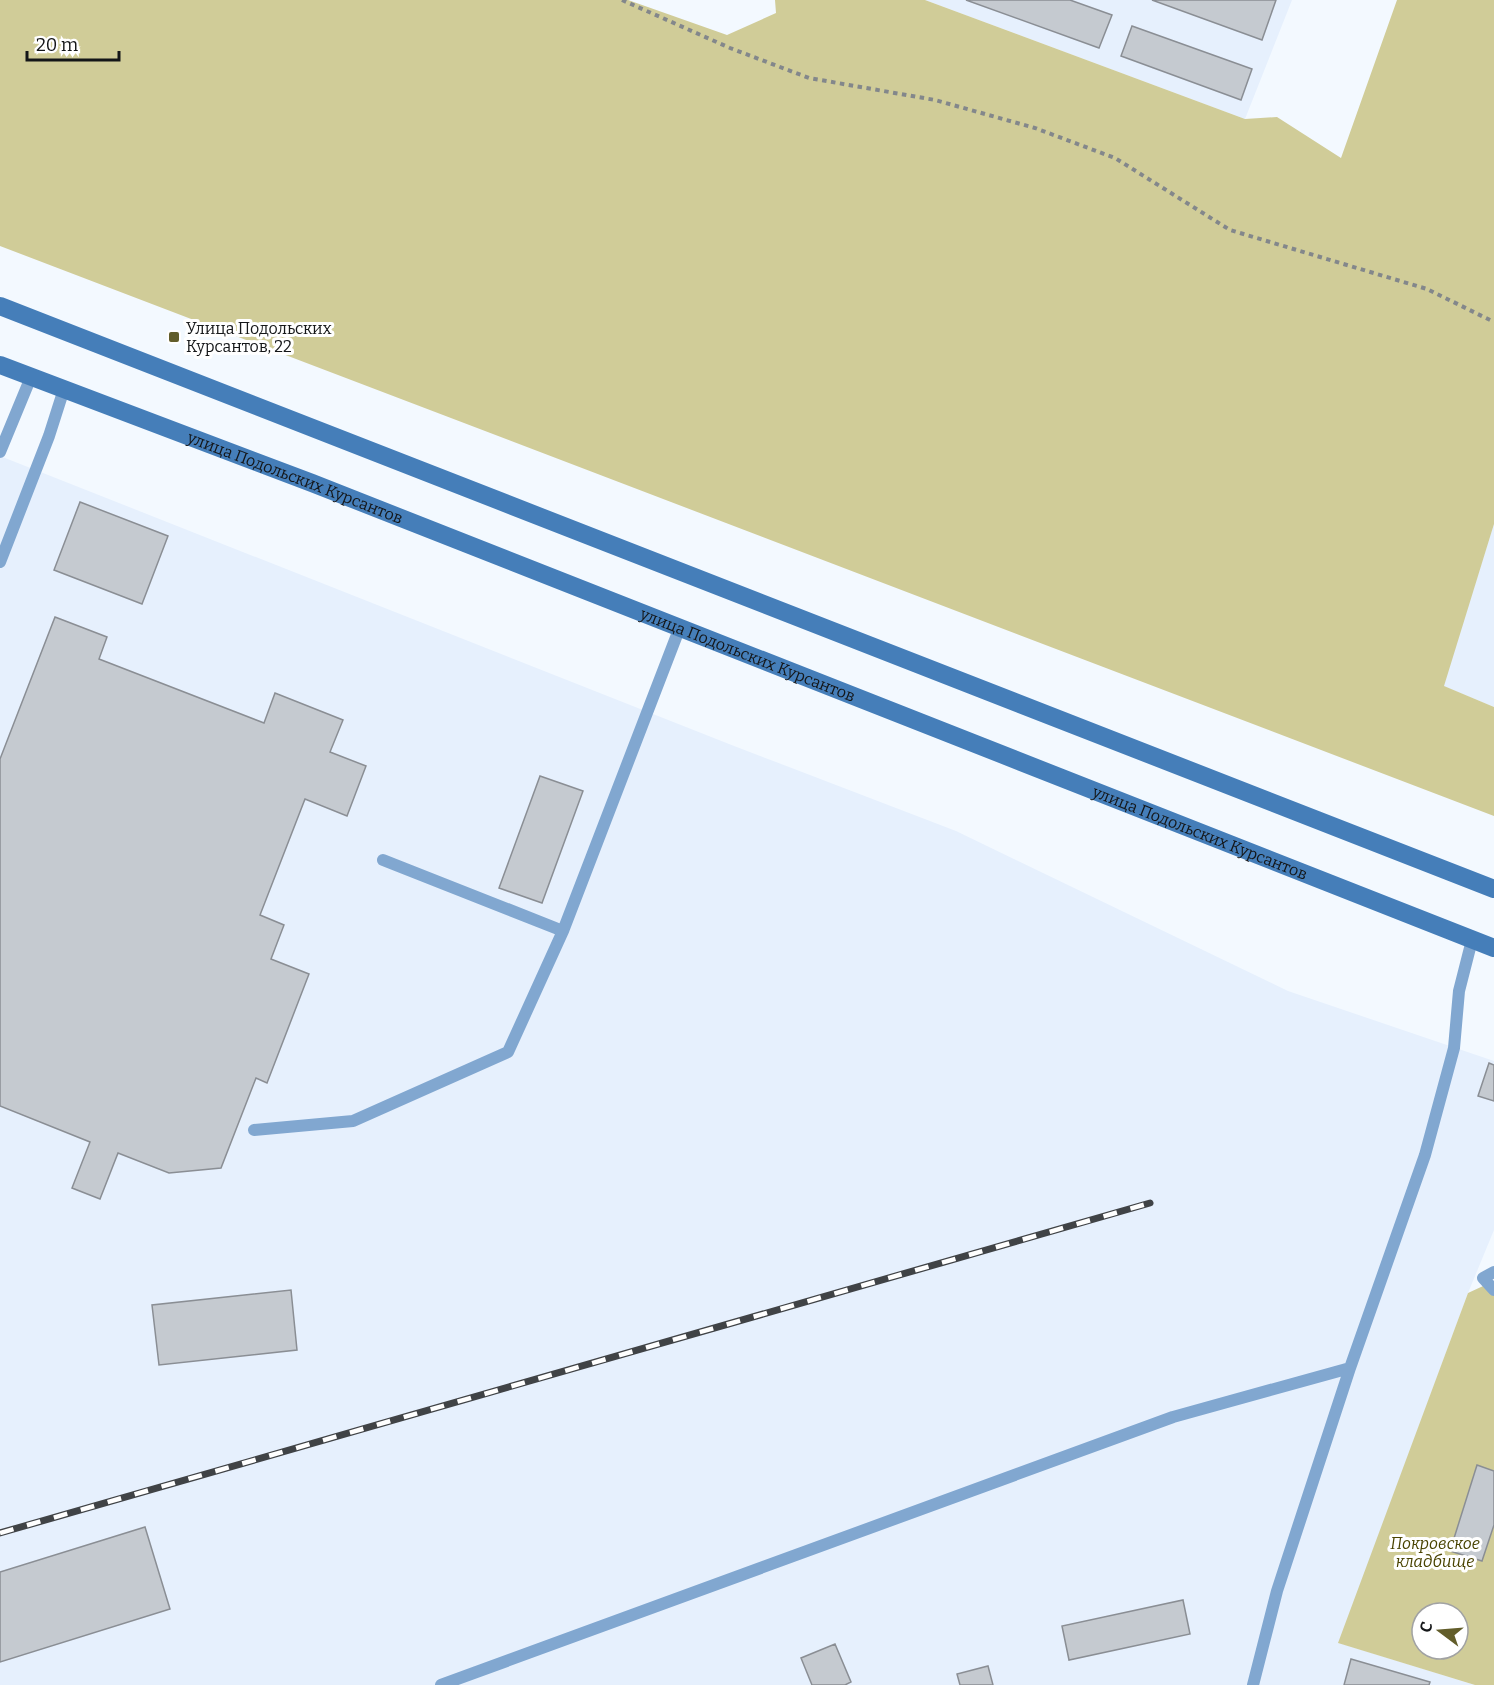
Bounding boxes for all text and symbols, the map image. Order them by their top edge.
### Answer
scale bar [27,24,118,62]
text: 20 m [36,34,78,56]
place label: Улица Подольских Курсантов, 22 [186,319,332,356]
marker: Улица Подольских Курсантов, 22 [167,330,181,344]
street label: улица Подольских Курсантов [184,427,406,528]
street label: улица Подольских Курсантов [637,604,858,706]
street label: улица Подольских Курсантов [1089,782,1310,884]
park label: Покровское кладбище [1390,1534,1480,1571]
north arrow [1410,1601,1470,1661]
text: С [1416,1620,1437,1634]

